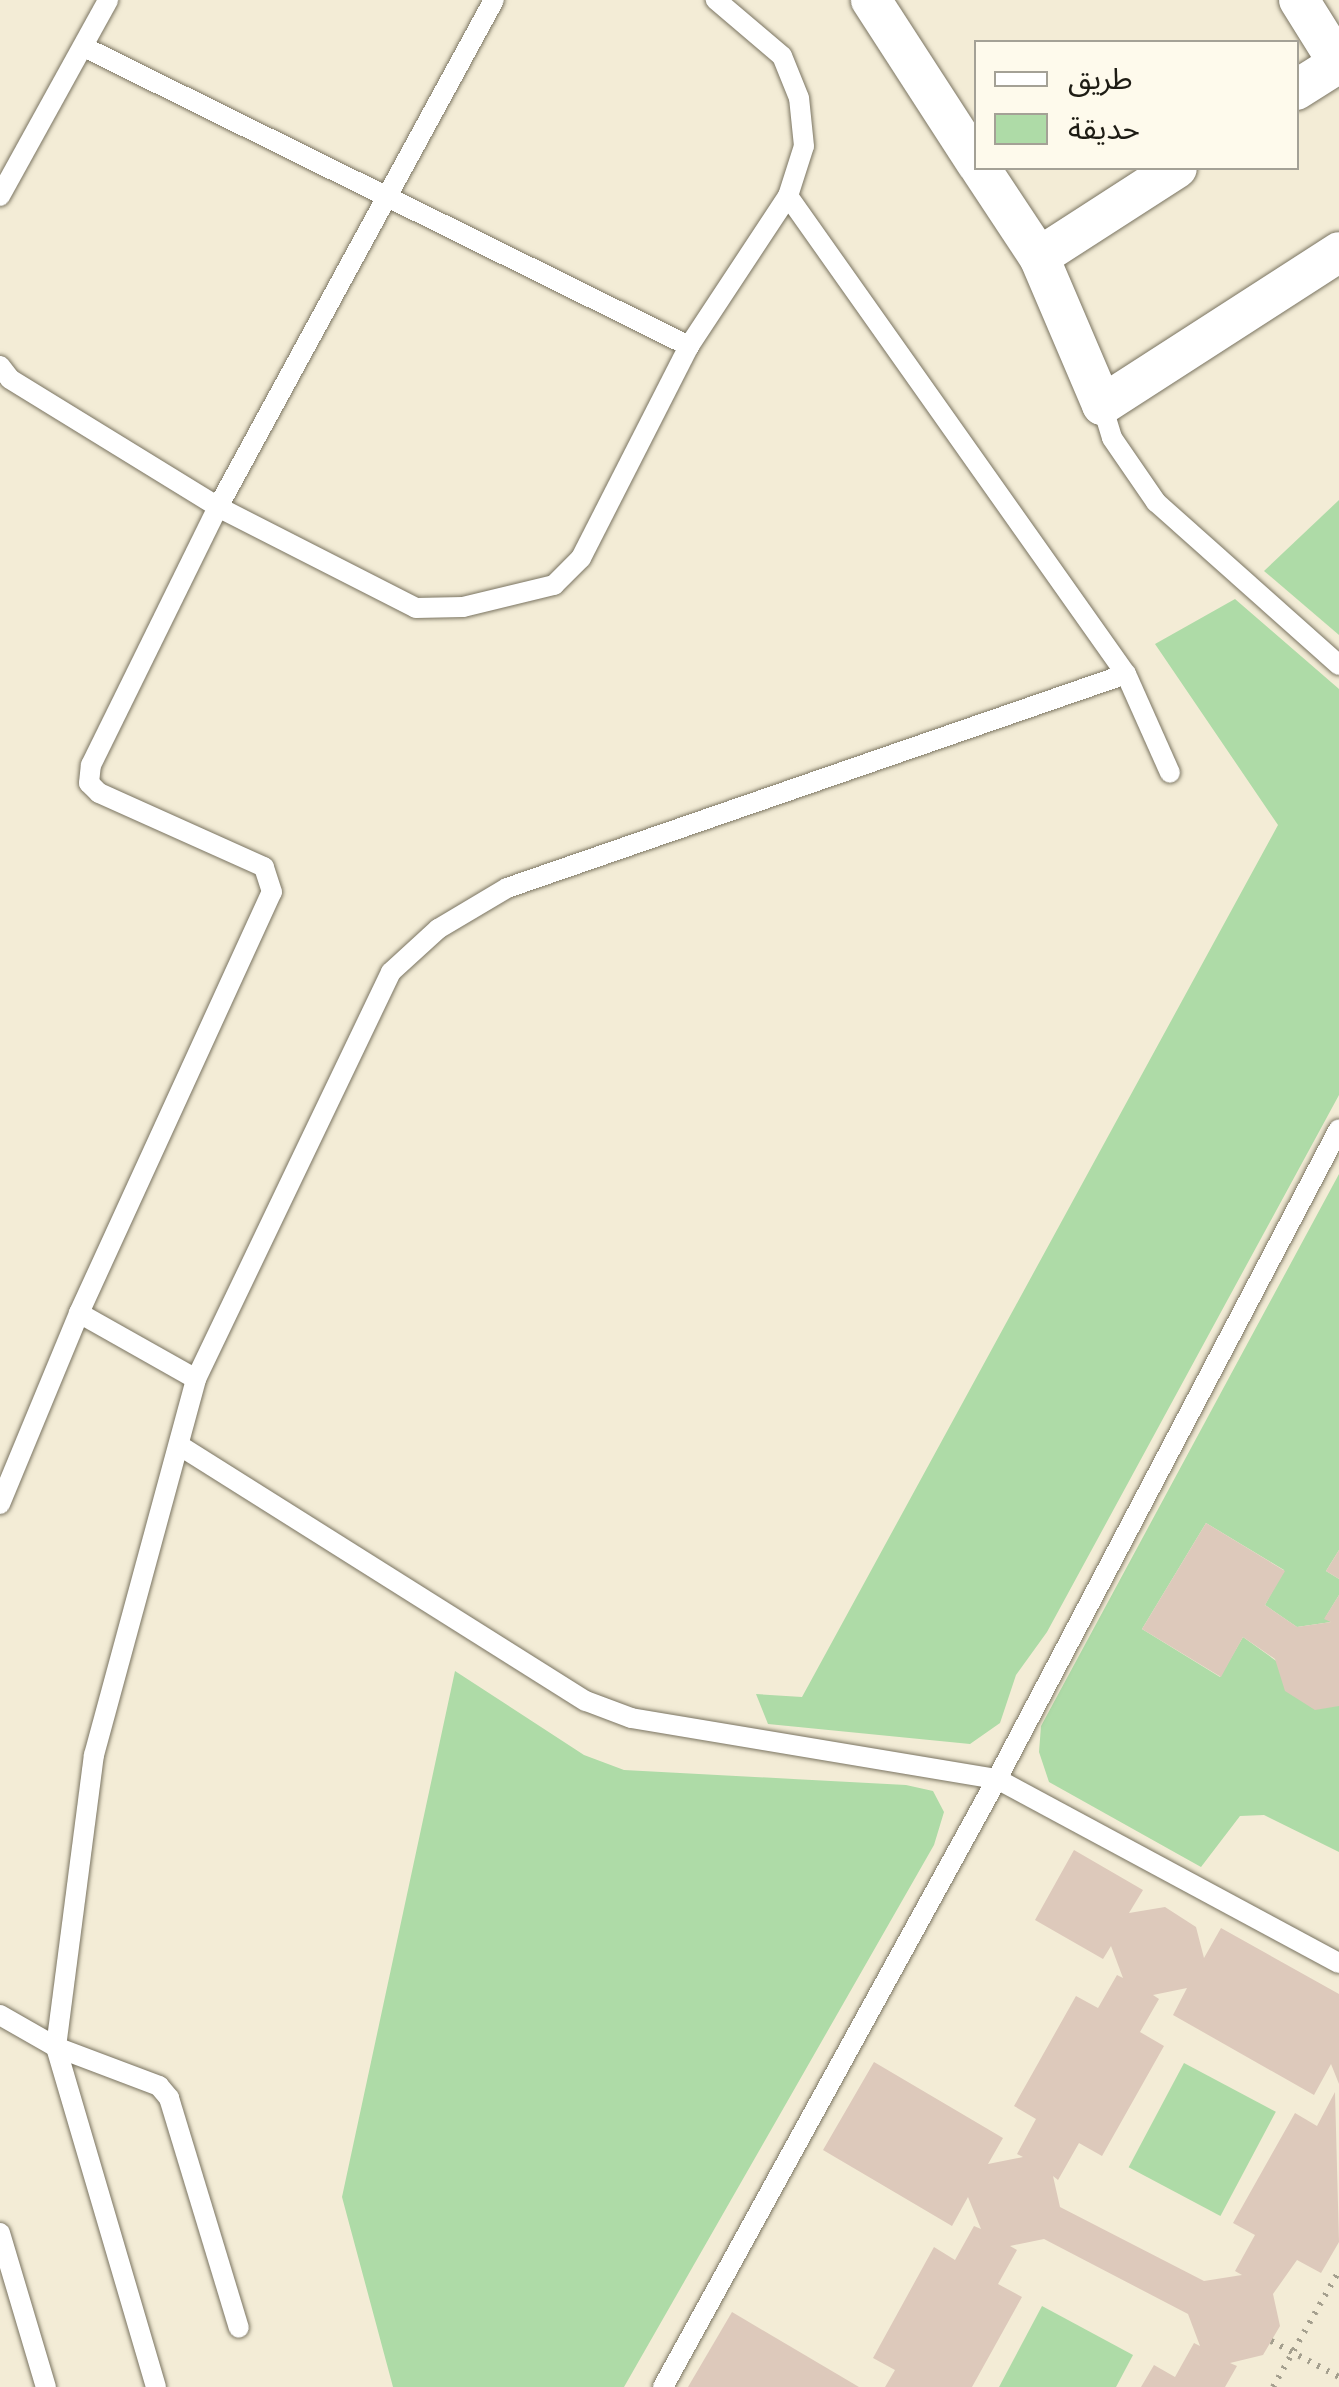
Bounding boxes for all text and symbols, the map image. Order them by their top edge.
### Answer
legend [974,40,1299,170]
text: طريق [1068,57,1133,98]
text: حديقة [1068,107,1140,148]

